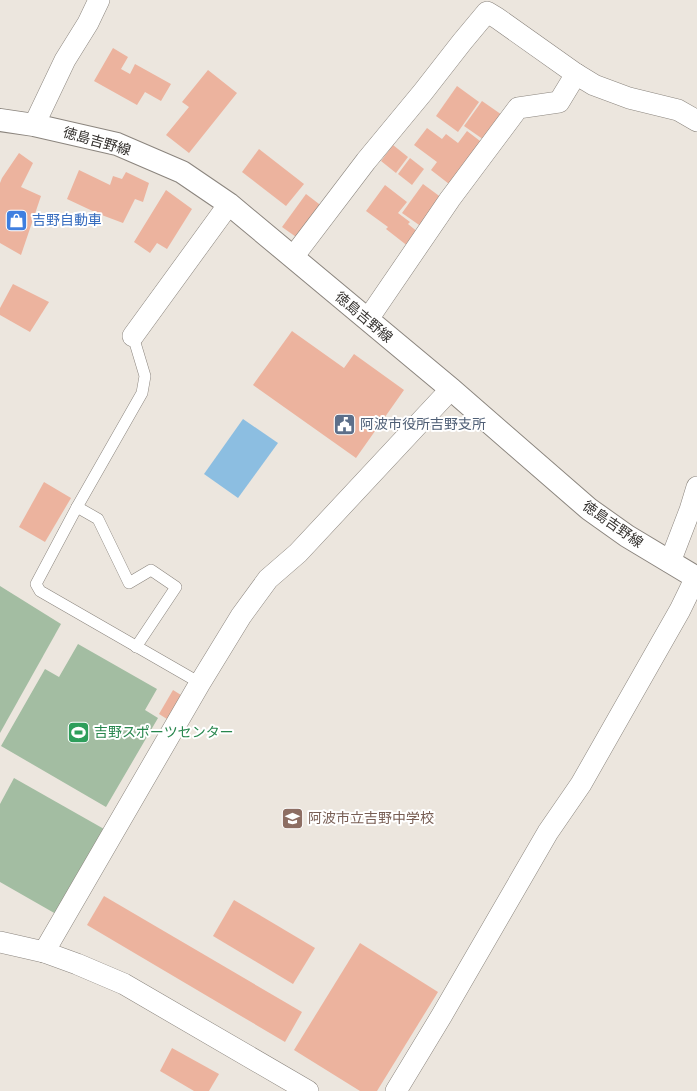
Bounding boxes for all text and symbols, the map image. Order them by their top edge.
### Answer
street label: 徳島吉野線 [61,124,133,158]
shop icon: 吉野自動車 [3,207,29,233]
place label: 吉野自動車 [32,212,102,228]
street label: 徳島吉野線 [332,288,396,346]
public building icon: 阿波市役所吉野支所 [331,411,357,437]
place label: 阿波市役所吉野支所 [360,416,486,432]
street label: 徳島吉野線 [580,497,646,551]
sports icon: 吉野スポーツセンター [66,719,92,745]
place label: 吉野スポーツセンター [94,724,234,740]
school or university icon: 阿波市立吉野中学校 [280,805,306,831]
place label: 阿波市立吉野中学校 [308,810,434,826]

